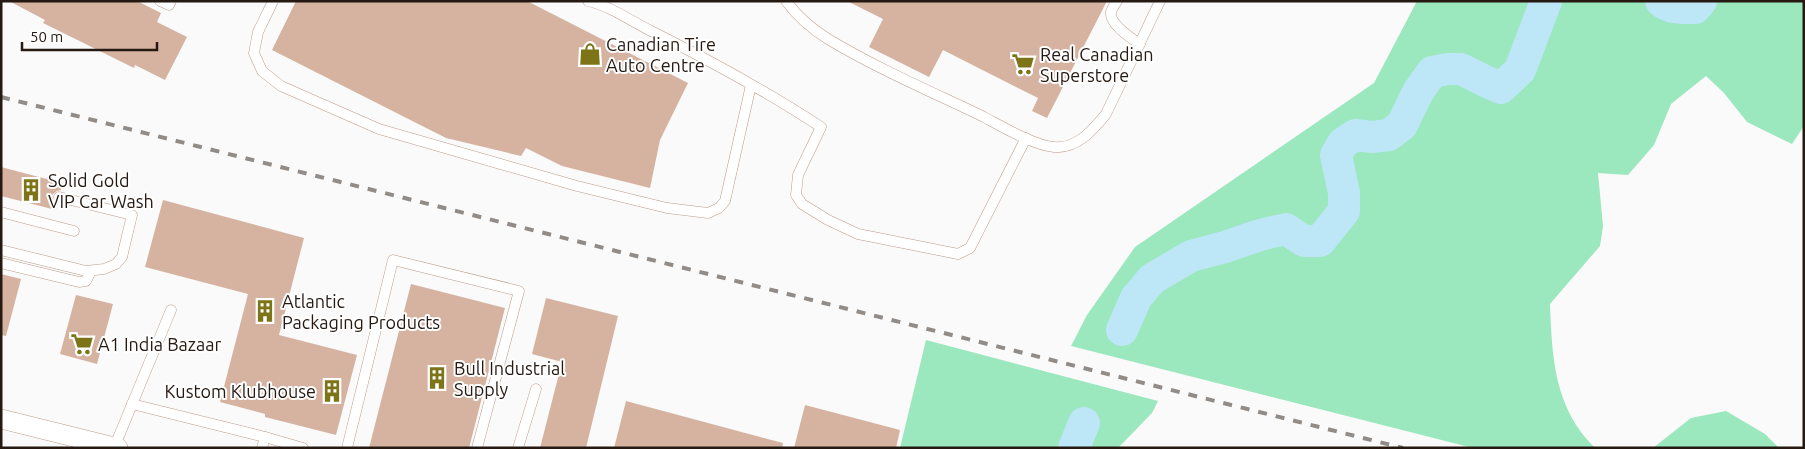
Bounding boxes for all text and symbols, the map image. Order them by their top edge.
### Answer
scale bar [22,20,158,52]
text: 50 m [30,28,63,45]
place label: Canadian Tire Auto Centre [606,34,716,75]
shop icon: Canadian Tire Auto Centre [577,41,603,67]
place label: Real Canadian Superstore [1040,44,1153,85]
supermarket icon: Real Canadian Superstore [1010,51,1036,77]
place label: Solid Gold VIP Car Wash [48,170,154,211]
building icon: Solid Gold VIP Car Wash [18,177,44,203]
place label: Atlantic Packaging Products [282,291,440,332]
building icon: Atlantic Packaging Products [252,298,278,324]
supermarket icon: A1 India Bazaar [69,331,95,357]
place label: A1 India Bazaar [98,334,222,354]
place label: Bull Industrial Supply [454,358,565,399]
building icon: Bull Industrial Supply [424,365,450,391]
building icon: Kustom Klubhouse [319,378,345,404]
place label: Kustom Klubhouse [164,381,316,401]

